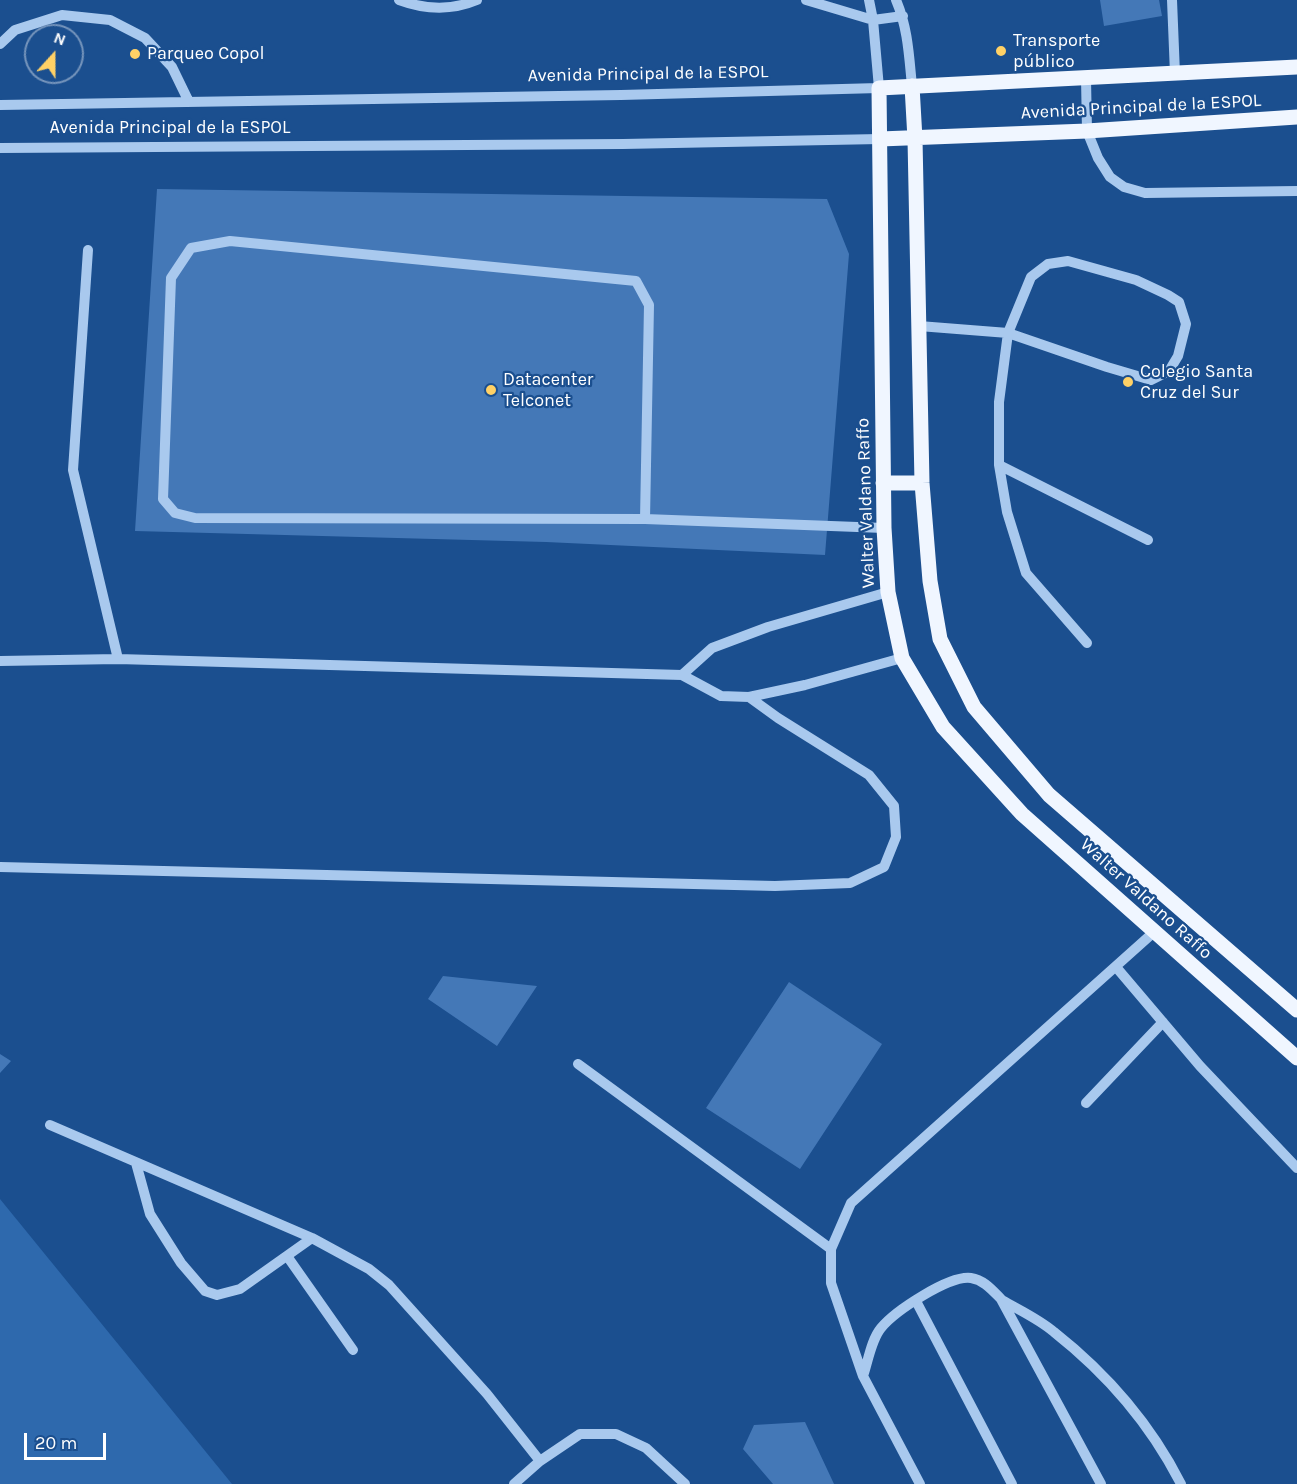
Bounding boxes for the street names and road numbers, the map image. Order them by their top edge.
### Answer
street label: Avenida Principal de la ESPOL [527,61,769,87]
street label: Avenida Principal de la ESPOL [1020,90,1262,124]
street label: Avenida Principal de la ESPOL [50,117,290,139]
street label: Walter Valdano Raffo [852,417,880,589]
street label: Walter Valdano Raffo [1075,834,1217,964]

